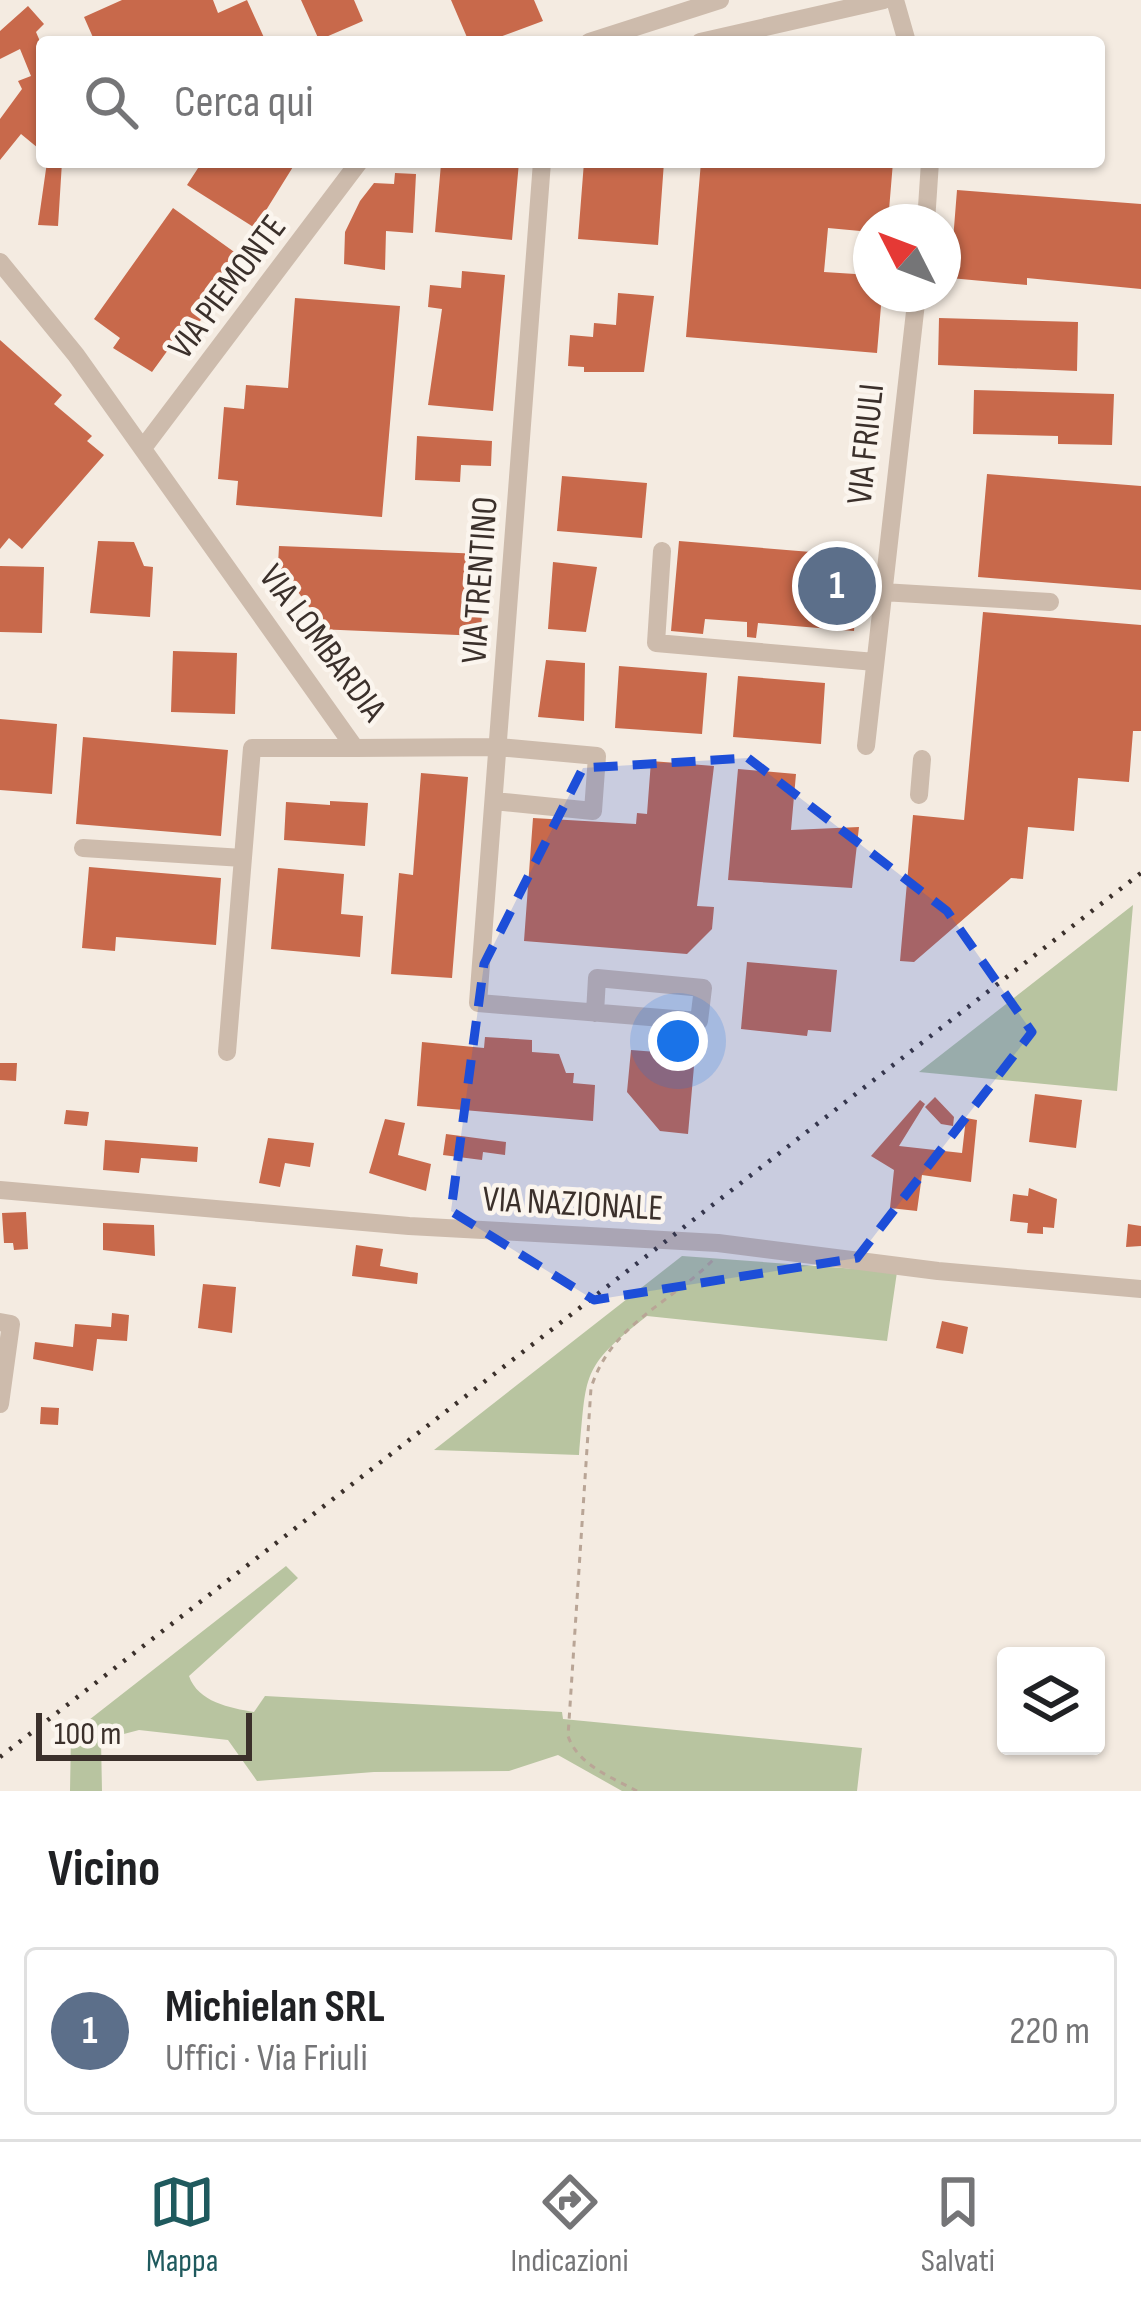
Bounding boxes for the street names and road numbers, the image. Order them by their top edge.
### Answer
street label: VIA PIEMONTE [160,207,296,368]
street label: VIA FRIULI [839,382,894,507]
street label: VIA TRENTINO [453,495,508,665]
street label: VIA LOMBARDIA [249,557,395,731]
street label: VIA NAZIONALE [481,1178,664,1231]

